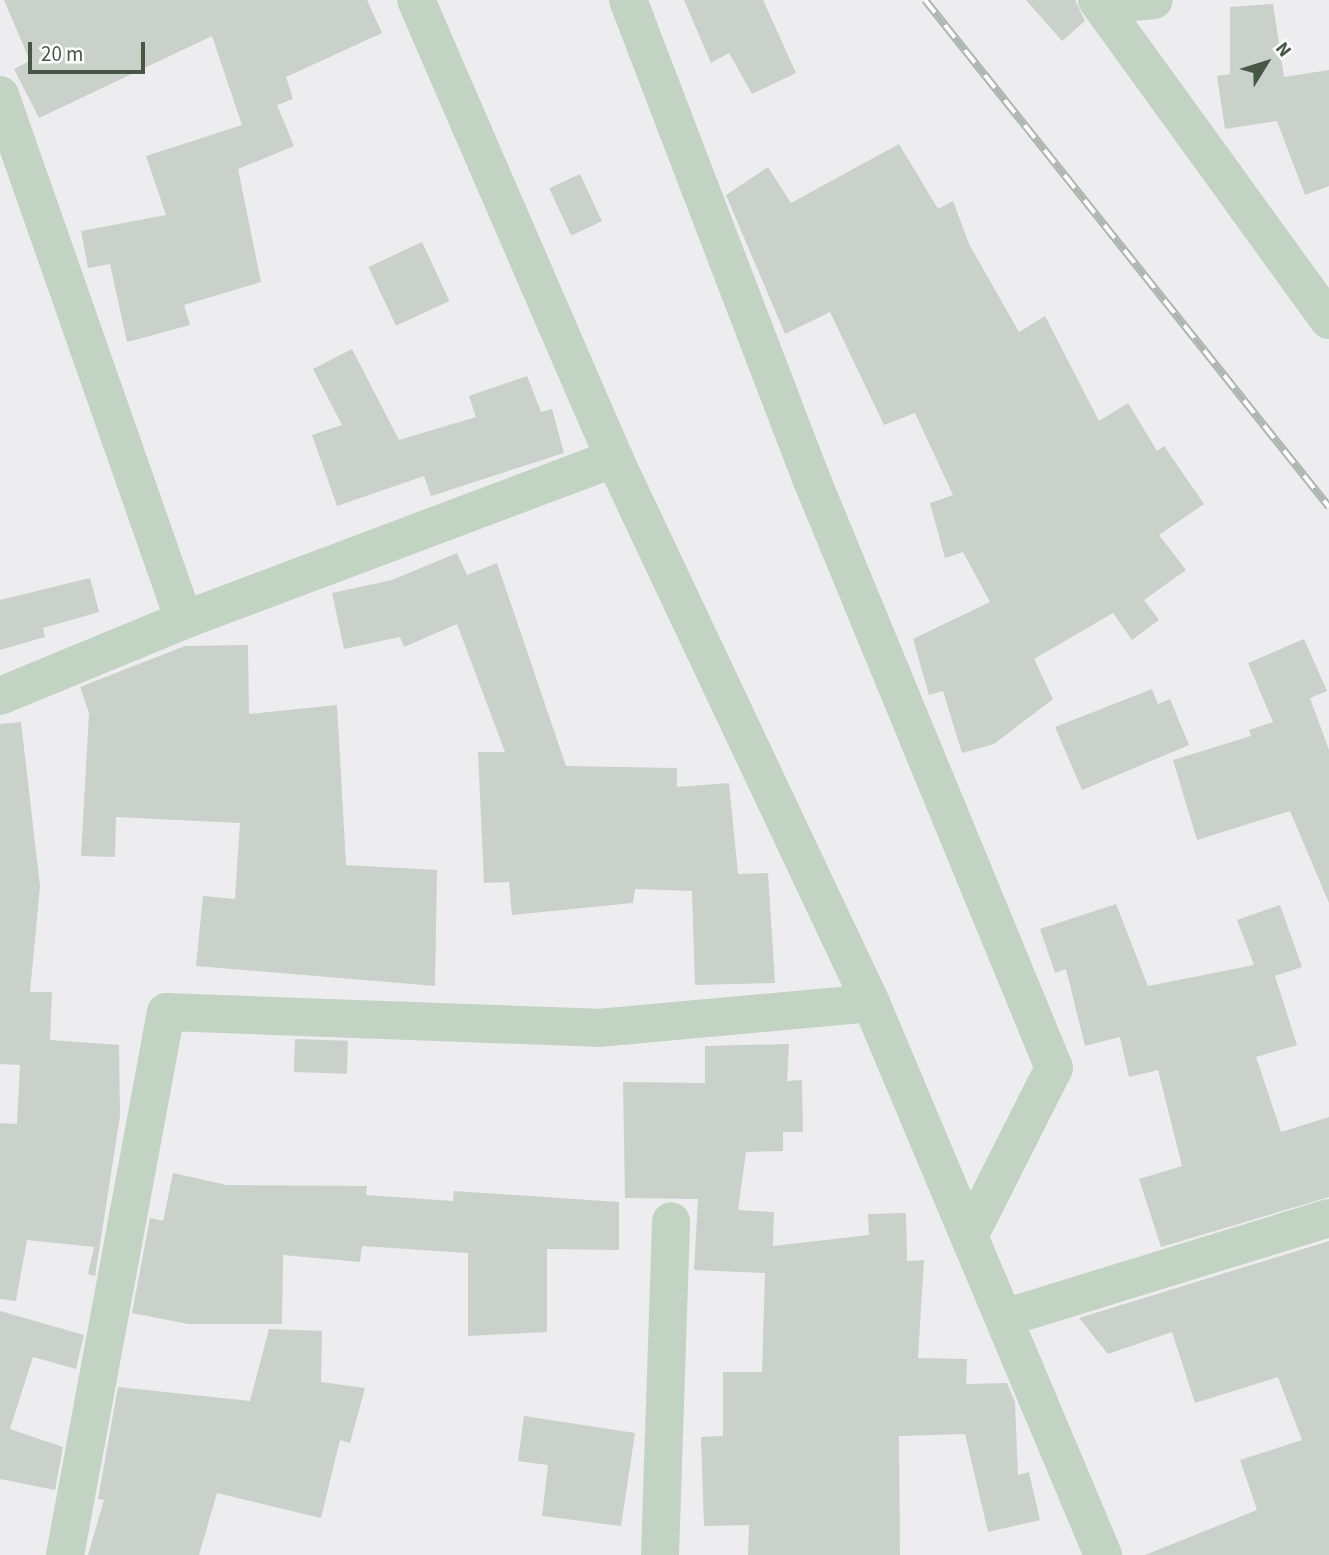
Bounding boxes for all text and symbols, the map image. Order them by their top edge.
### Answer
scale bar [32,28,149,72]
north arrow [1231,28,1301,98]
text: N [1268,36,1297,63]
text: 20 m [41,39,83,69]

